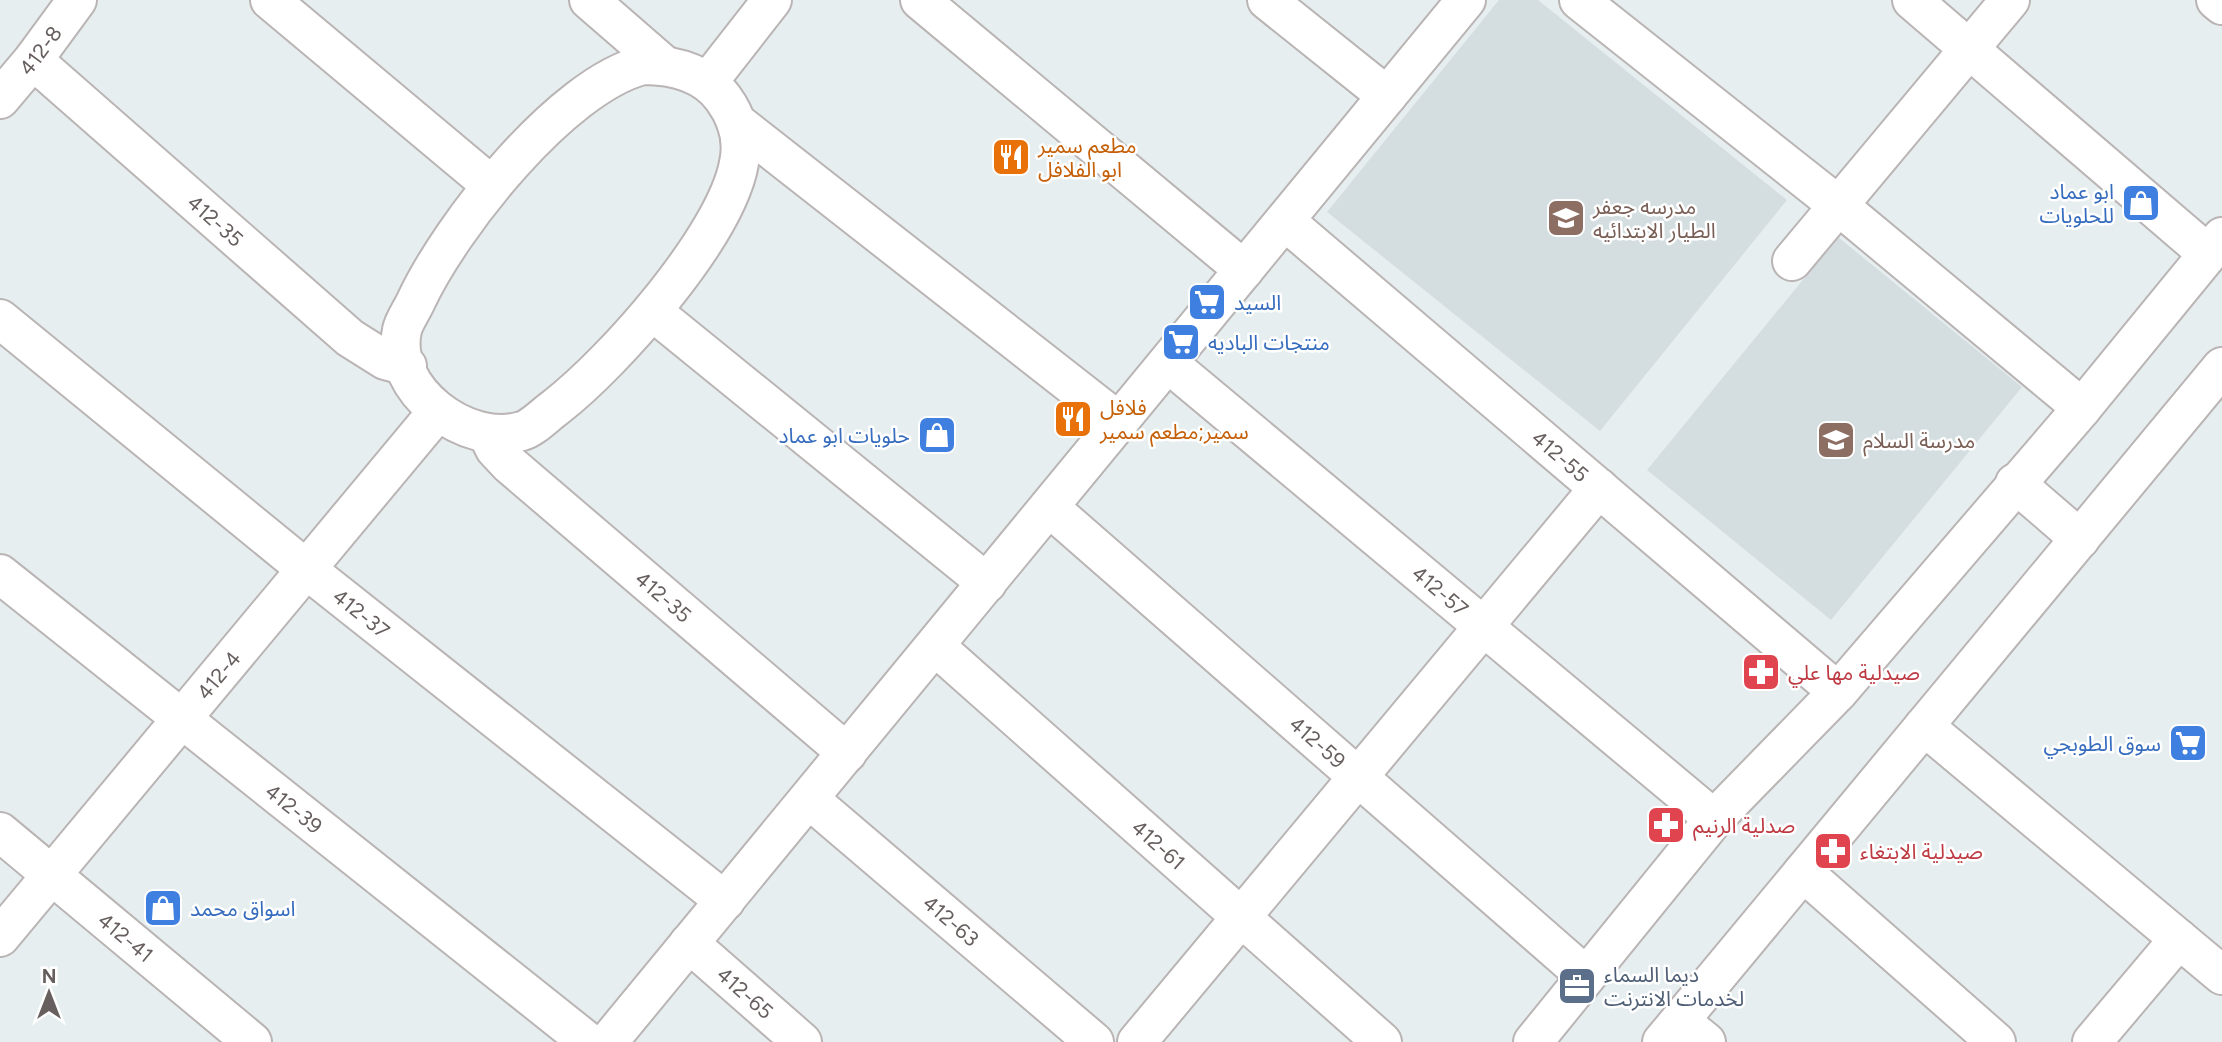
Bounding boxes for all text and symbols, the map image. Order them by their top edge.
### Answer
street label: 412-8 [13,21,66,80]
place label: مطعم سمير ابو الفلافل [1037,133,1137,182]
restaurant icon: مطعم سمير ابو الفلافل [990,136,1032,178]
place label: ابو عماد للحلويات [2039,179,2114,228]
shop icon: ابو عماد للحلويات [2120,182,2162,224]
street label: 412-35 [183,189,249,251]
place label: مدرسه جعفر الطيار الابتدائيه [1592,194,1716,243]
school or university icon: مدرسه جعفر الطيار الابتدائيه [1545,197,1587,239]
supermarket icon: السيد [1186,281,1228,323]
place label: السيد [1234,290,1281,315]
supermarket icon: منتجات الباديه [1160,321,1202,363]
place label: منتجات الباديه [1208,330,1330,355]
place label: فلافل سمير;مطعم سمير [1099,395,1249,447]
restaurant icon: فلافل سمير;مطعم سمير [1052,398,1094,440]
shop icon: حلويات ابو عماد [916,414,958,456]
school or university icon: مدرسة السلام [1815,419,1857,461]
place label: حلويات ابو عماد [778,423,910,448]
street label: 412-55 [1527,425,1594,487]
place label: مدرسة السلام [1863,428,1975,457]
street label: 412-57 [1407,560,1474,621]
street label: 412-35 [631,565,697,627]
street label: 412-37 [328,583,395,643]
street label: 412-4 [191,646,246,704]
pharmacy icon: صيدلية مها علي [1740,651,1782,693]
place label: صيدلية مها علي [1788,660,1920,688]
street label: 412-59 [1285,711,1351,773]
supermarket icon: سوق الطوبجي [2167,722,2209,764]
place label: سوق الطوبجي [2043,731,2161,759]
street label: 412-39 [261,778,328,838]
pharmacy icon: صدلية الرنيم [1645,804,1687,846]
place label: صدلية الرنيم [1693,813,1795,841]
street label: 412-61 [1127,814,1191,874]
pharmacy icon: صيدلية الابتغاء [1812,830,1854,872]
place label: صيدلية الابتغاء [1860,839,1983,864]
shop icon: اسواق محمد [142,887,184,929]
street label: 412-63 [918,890,984,951]
place label: اسواق محمد [190,896,296,921]
street label: 412-41 [93,907,159,967]
north arrow [14,958,84,1028]
street label: 412-65 [712,961,779,1024]
place label: ديما السماء لخدمات الانترنت [1604,962,1744,1011]
text: N [42,965,56,988]
office icon: ديما السماء لخدمات الانترنت [1556,965,1598,1007]

